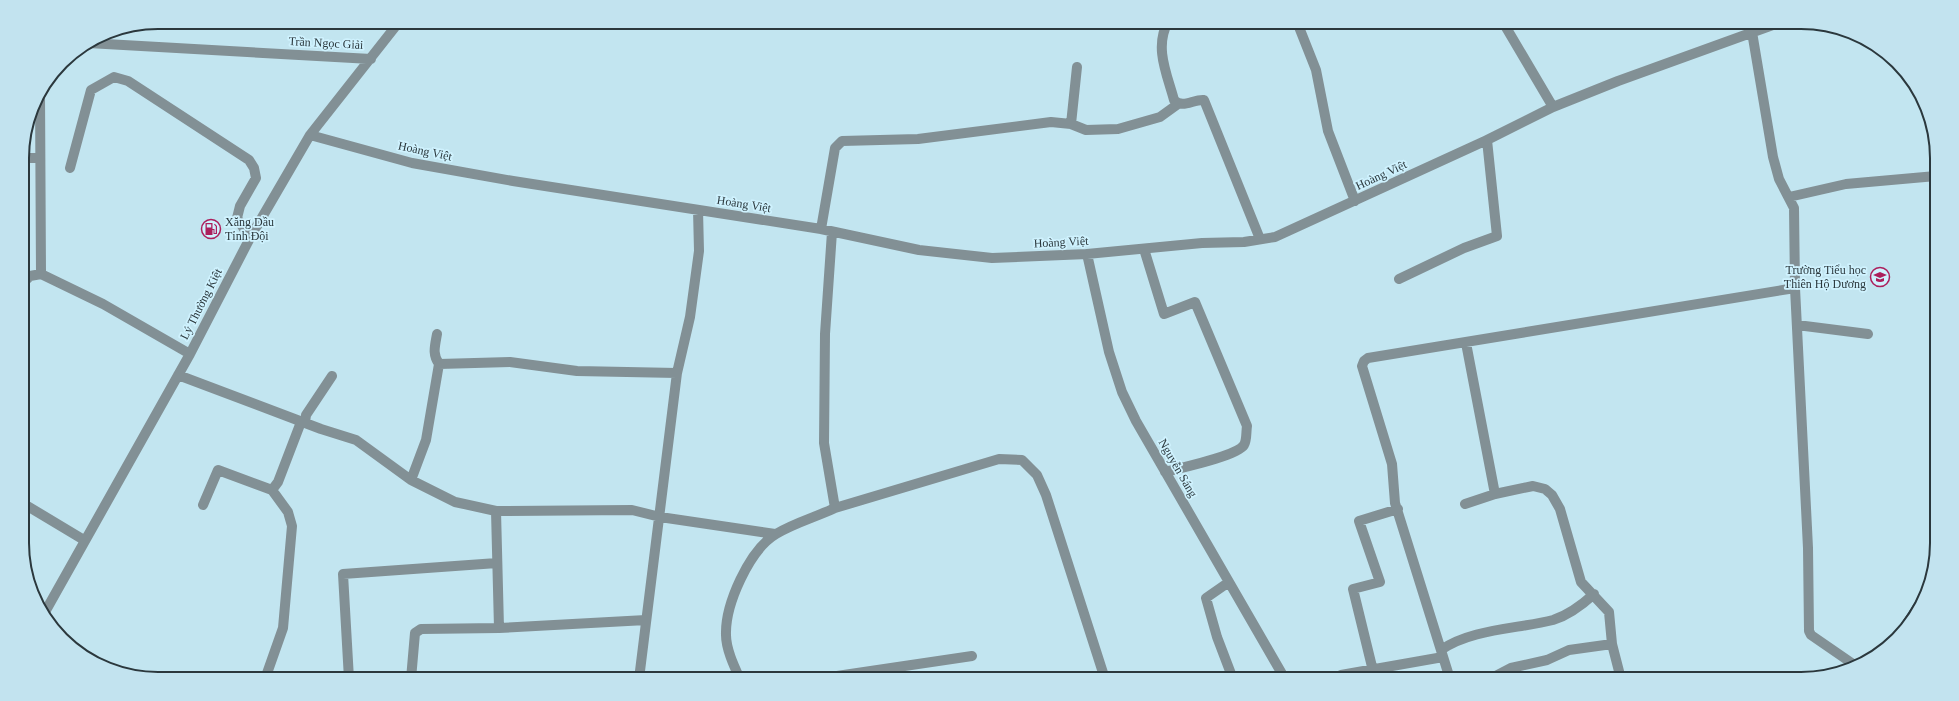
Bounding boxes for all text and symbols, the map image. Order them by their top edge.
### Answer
street label: Trần Ngọc Giải [288,34,364,52]
street label: Hoàng Việt [397,138,454,164]
street label: Hoàng Việt [1353,157,1409,193]
street label: Hoàng Việt [716,193,773,215]
place label: Xăng Dầu Tỉnh Đội [225,215,274,243]
fuel station icon: Xăng Dầu Tỉnh Đội [200,218,222,240]
street label: Hoàng Việt [1033,234,1089,250]
place label: Trường Tiểu học Thiên Hộ Dương [1784,263,1866,291]
street label: Lý Thường Kiệt [177,266,225,342]
school or university icon: Trường Tiểu học Thiên Hộ Dương [1869,266,1891,288]
street label: Nguyễn Sáng [1156,436,1200,500]

